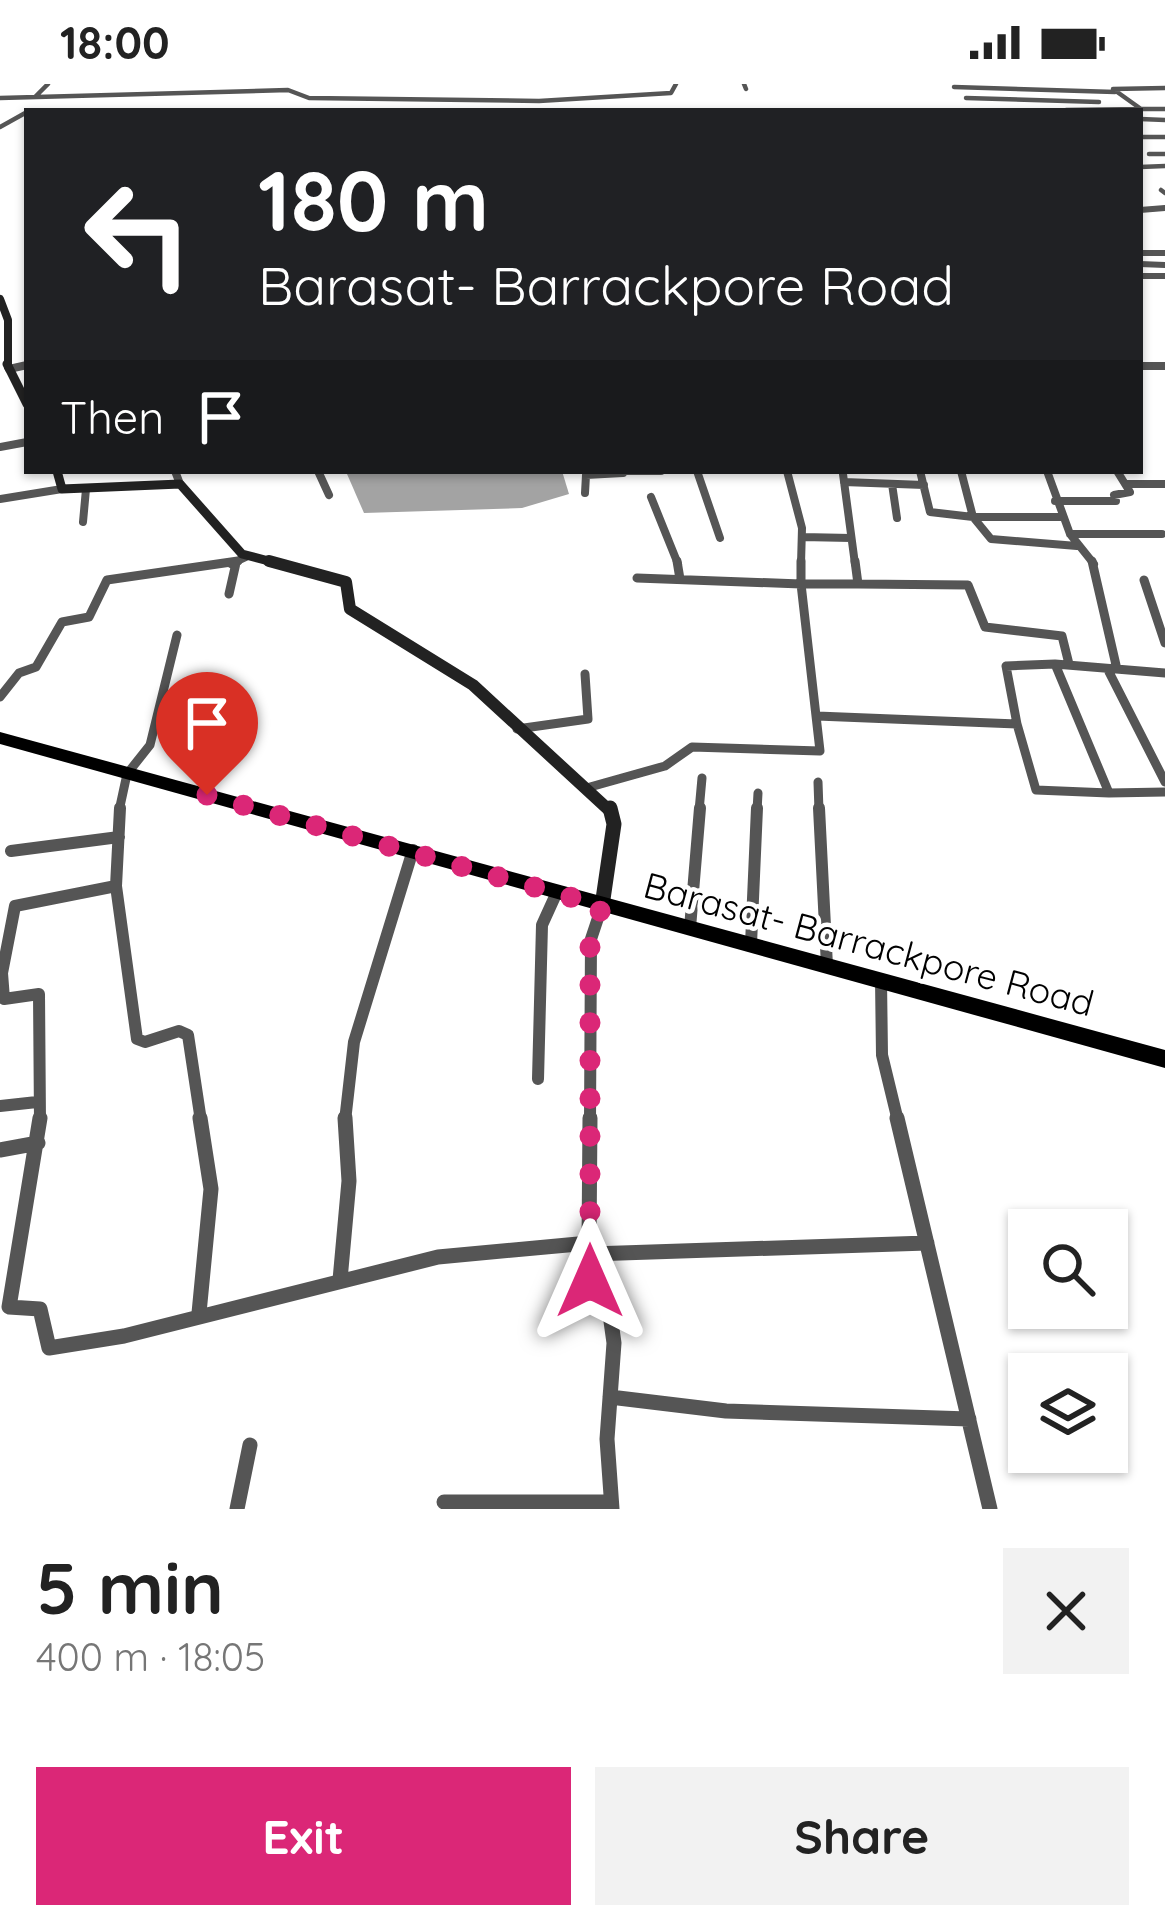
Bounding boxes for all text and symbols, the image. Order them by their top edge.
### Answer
text: 18:00 [60,14,170,70]
text: 180 m [258,147,489,252]
icon: left [60,156,216,312]
text: Barasat- Barrackpore Road [258,251,954,319]
icon: arrive [188,384,254,450]
text: Then [60,389,164,445]
pin [156,672,258,795]
icon: arrive [174,690,240,756]
street label: Barasat- Barrackpore Road [639,862,1099,1025]
map controls [1008,1209,1128,1473]
button: search [1008,1209,1128,1329]
position arrow [527,1218,653,1344]
button: layers [1008,1353,1128,1473]
text: 5 min [36,1542,224,1632]
button: close [1003,1548,1129,1674]
text: 400 m · 18:05 [36,1632,265,1681]
button: Exit [36,1767,571,1905]
button: Share [595,1767,1129,1905]

